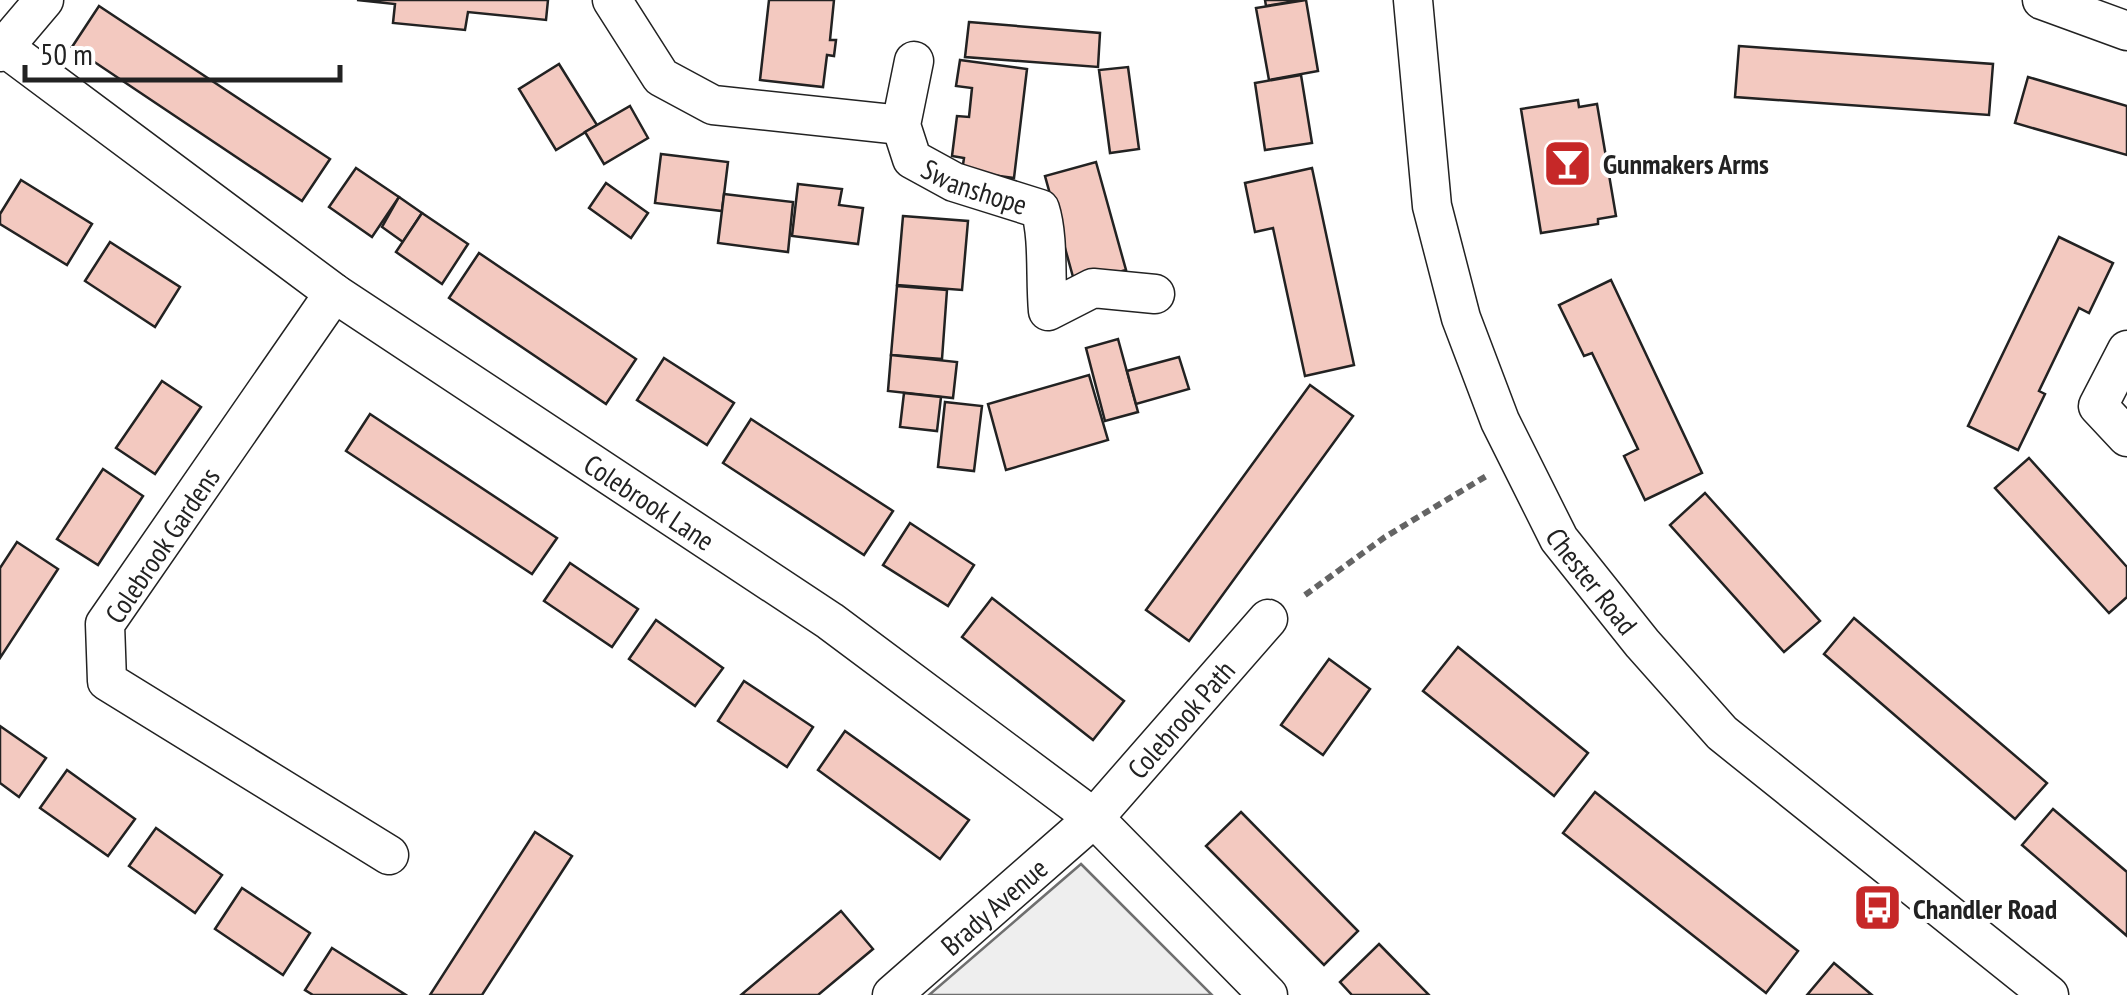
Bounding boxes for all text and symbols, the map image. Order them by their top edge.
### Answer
scale bar [25,20,340,82]
text: 50 m [40,34,93,73]
bar icon: Gunmakers Arms [1542,137,1594,189]
place label: Gunmakers Arms [1603,145,1769,182]
street label: Swanshope [915,150,1032,222]
street label: Colebrook Lane [577,445,722,558]
street label: Colebrook Gardens [96,460,228,630]
street label: Chester Road [1538,522,1646,642]
street label: Colebrook Path [1119,652,1242,786]
street label: Brady Avenue [932,849,1055,963]
bus stop icon: Chandler Road [1852,882,1904,934]
place label: Chandler Road [1913,890,2057,927]

